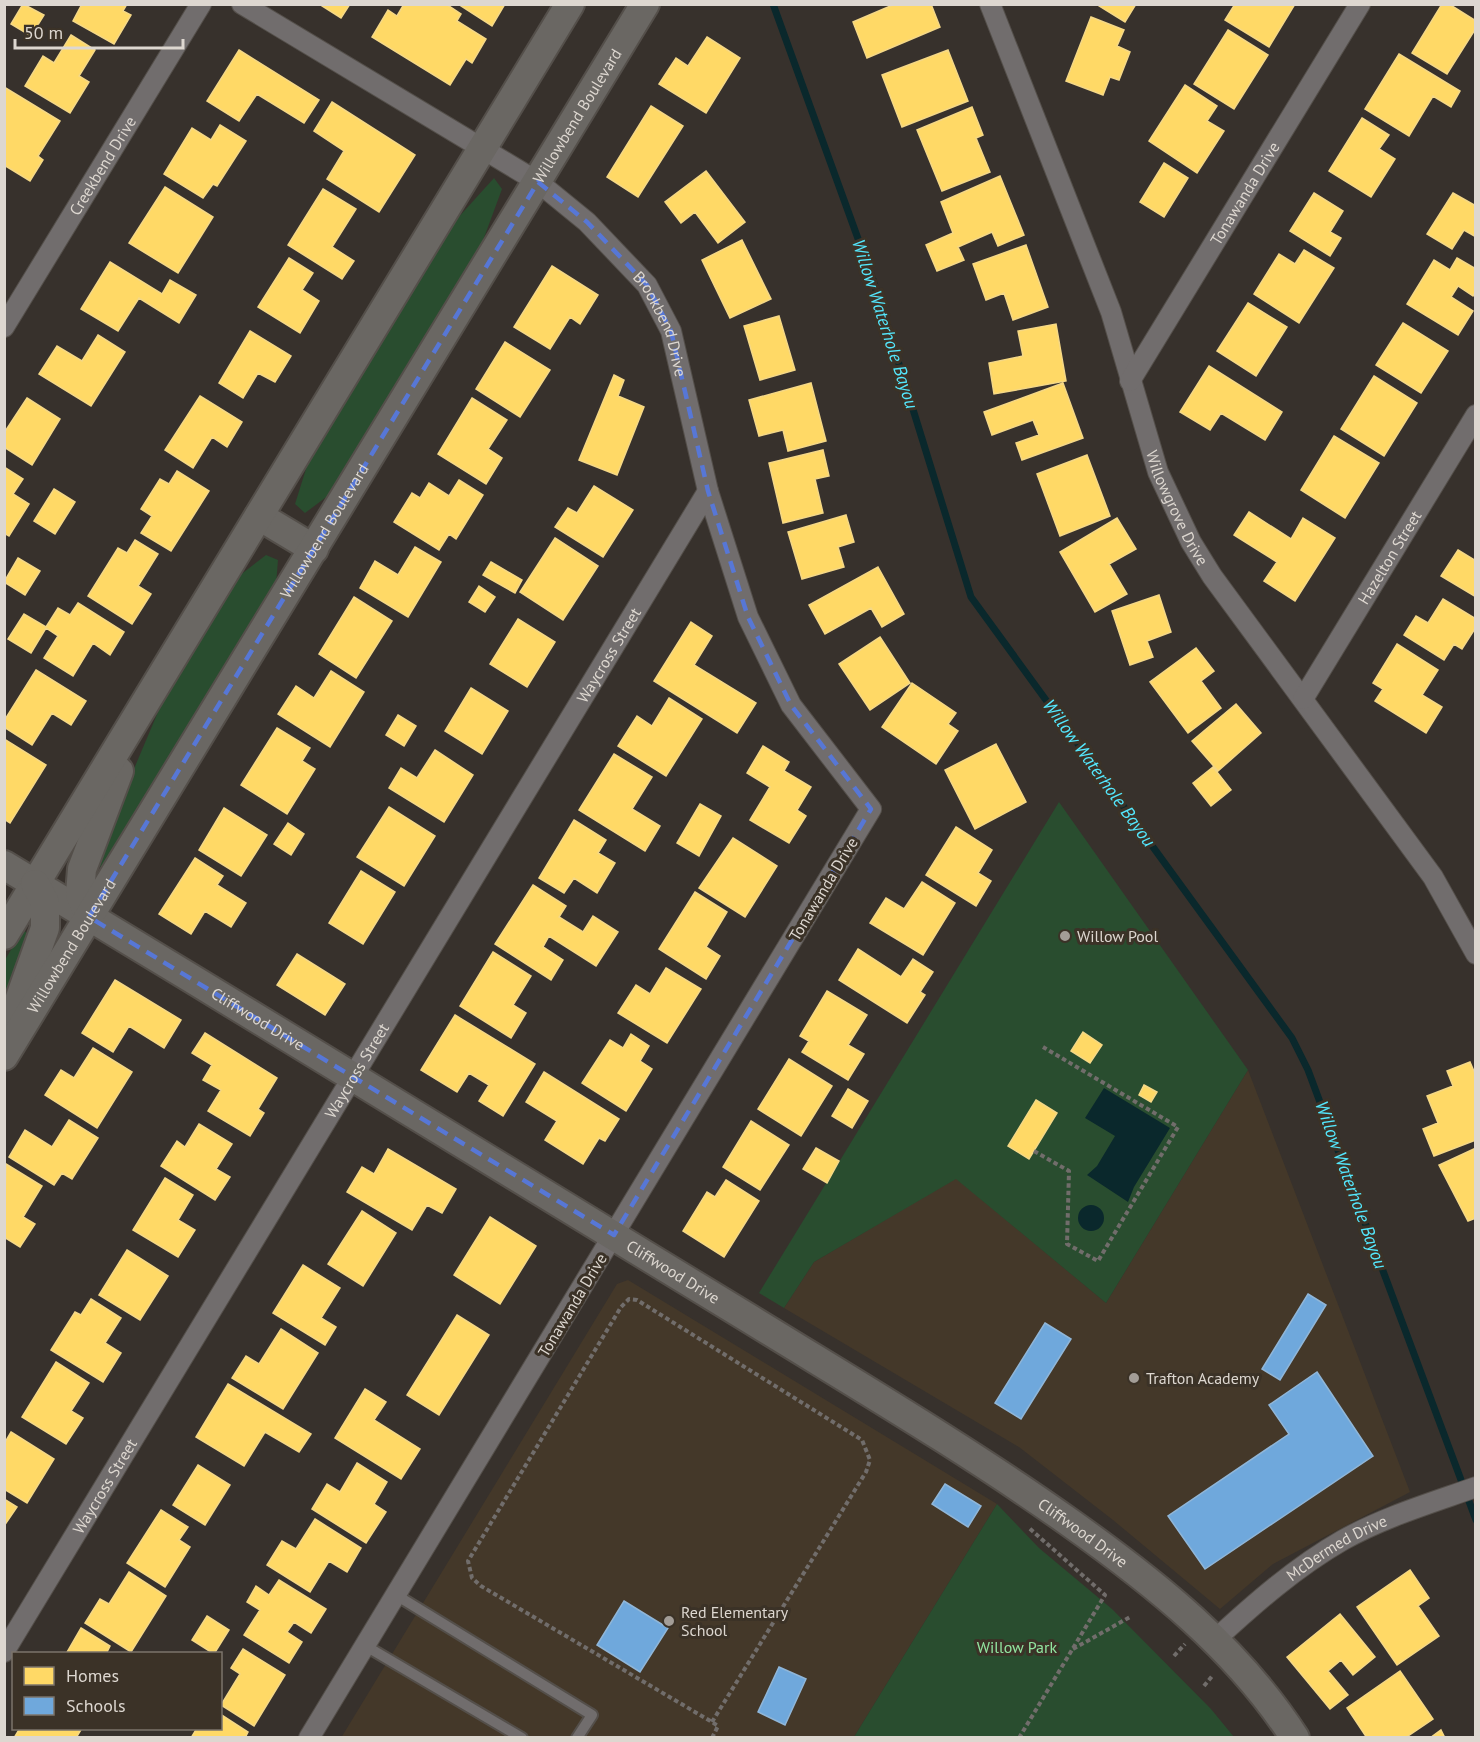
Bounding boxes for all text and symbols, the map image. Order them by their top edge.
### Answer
scale bar [15,12,183,50]
text: 50 m [24,21,63,44]
street label: Willowbend Boulevard [528,45,626,187]
street label: Creekbend Drive [65,112,140,219]
street label: Tonawanda Drive [1205,138,1284,248]
water label: Willow Waterhole Bayou [847,236,924,412]
street label: Brookbend Drive [629,267,691,379]
street label: Willowgrove Drive [1142,448,1213,569]
street label: Willowbend Boulevard [275,460,373,602]
street label: Hazelton Street [1353,506,1426,608]
street label: Waycross Street [572,603,645,706]
water label: Willow Waterhole Bayou [1038,694,1161,851]
street label: Tonawanda Drive [784,834,862,944]
street label: Willowbend Boulevard [22,875,120,1017]
place label: Willow Pool [1077,926,1158,946]
marker: Willow Pool [1058,929,1072,943]
street label: Cliffwood Drive [208,983,309,1055]
street label: Waycross Street [320,1019,393,1122]
water label: Willow Waterhole Bayou [1310,1098,1393,1272]
street label: Cliffwood Drive [623,1235,724,1308]
street label: Tonawanda Drive [533,1250,611,1360]
place label: Trafton Academy [1146,1368,1260,1388]
marker: Trafton Academy [1127,1371,1141,1385]
street label: Waycross Street [68,1434,141,1537]
street label: Cliffwood Drive [1034,1494,1132,1572]
street label: McDermed Drive [1282,1510,1390,1585]
place label: Red Elementary School [681,1602,789,1640]
marker: Red Elementary School [662,1614,676,1628]
park label: Willow Park [977,1637,1058,1657]
legend [12,1652,222,1730]
text: Homes [66,1664,119,1687]
text: Schools [66,1694,126,1717]

